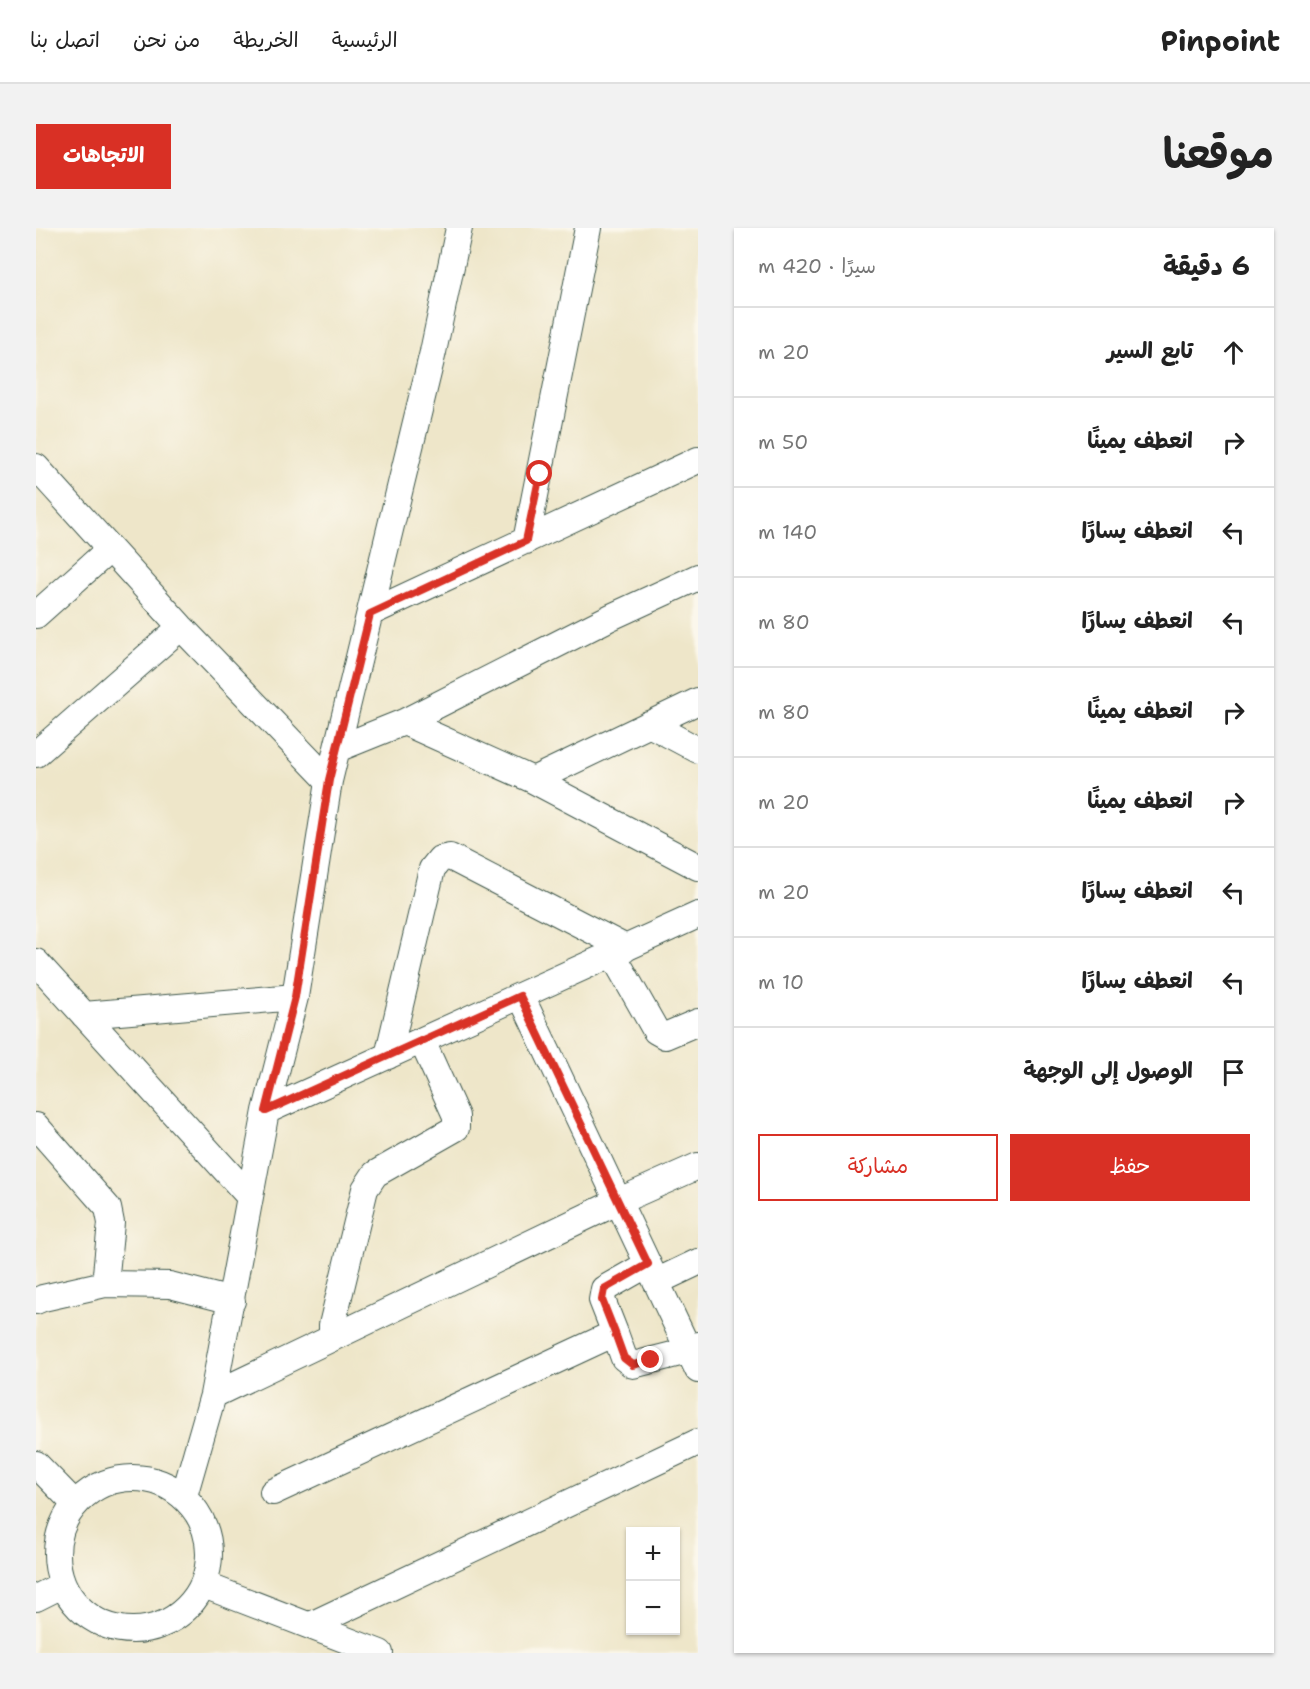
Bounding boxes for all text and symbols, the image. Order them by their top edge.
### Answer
text: Pinpoint [1161,22,1280,60]
text: اتصل بنا [30,26,100,54]
text: من نحن [133,26,200,54]
text: الخريطة [233,26,299,54]
text: الرئيسية [332,26,398,54]
button: الاتجاهات [36,124,171,189]
text: موقعنا [1163,125,1274,181]
text: 6 دقيقة [1163,248,1250,283]
text: سيرًا · 420 m [758,253,876,279]
text: تابع السير [1107,336,1193,365]
icon: ahead [1217,336,1250,369]
text: 20 m [758,339,809,365]
text: انعطف يمينًا [1087,426,1193,455]
icon: right [1217,426,1250,459]
text: 50 m [758,429,808,455]
route start [526,460,552,486]
text: انعطف يسارًا [1081,516,1193,545]
icon: left [1217,516,1250,549]
text: 140 m [758,519,817,545]
text: انعطف يسارًا [1081,606,1193,635]
icon: left [1217,606,1250,639]
text: 80 m [758,609,810,635]
text: انعطف يمينًا [1087,696,1193,725]
icon: right [1217,696,1250,729]
text: 80 m [758,699,810,725]
text: انعطف يمينًا [1087,786,1193,815]
icon: right [1217,786,1250,819]
text: 20 m [758,789,809,815]
text: انعطف يسارًا [1081,876,1193,905]
icon: left [1217,876,1250,909]
text: 20 m [758,879,809,905]
text: انعطف يسارًا [1081,966,1193,995]
icon: left [1217,966,1250,999]
text: 10 m [758,969,804,995]
text: الوصول إلى الوجهة [1023,1056,1193,1085]
icon: arrive [1217,1056,1250,1089]
button: مشاركة [758,1134,998,1201]
button: حفظ [1010,1134,1250,1201]
route end [637,1346,663,1372]
map controls [626,1527,680,1635]
button: + [626,1527,680,1581]
button: − [626,1581,680,1635]

